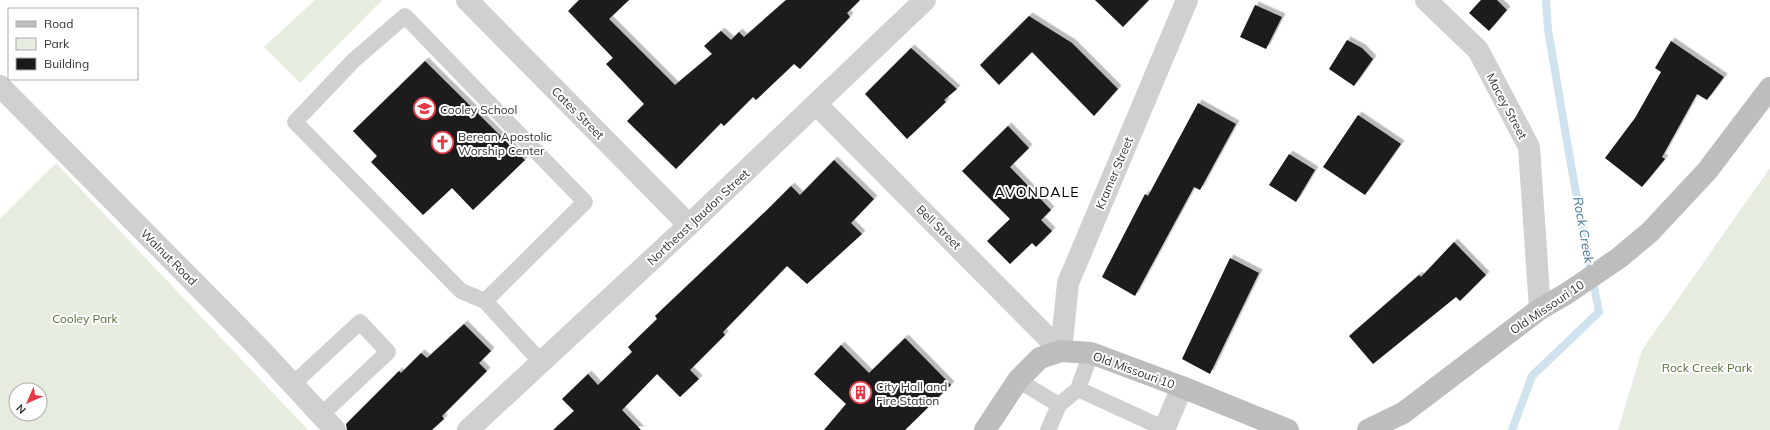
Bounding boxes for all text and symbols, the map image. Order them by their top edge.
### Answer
legend [8,8,138,80]
text: Road [44,16,73,31]
text: Park [44,36,70,51]
text: Building [44,56,89,71]
street label: Macey Street [1483,70,1531,142]
street label: Cates Street [549,84,607,142]
school or university icon: Cooley School [411,96,437,122]
place label: Cooley School [440,102,517,117]
place label: Berean Apostolic Worship Center [458,129,552,158]
church icon: Berean Apostolic Worship Center [430,130,456,156]
street label: Kramer Street [1092,135,1136,211]
street label: Northeast Jaudon Street [644,166,752,268]
district label: AVONDALE [995,183,1079,201]
water label: Rock Creek [1570,196,1598,265]
street label: Bell Street [914,202,964,252]
street label: Walnut Road [138,226,200,288]
street label: Old Missouri 10 [1507,277,1587,337]
park label: Cooley Park [52,311,119,326]
street label: Old Missouri 10 [1091,348,1177,392]
park label: Rock Creek Park [1662,360,1753,375]
place label: City Hall and Fire Station [876,379,948,408]
building icon: City Hall and Fire Station [848,380,874,406]
north arrow [8,382,48,422]
text: N [13,401,29,417]

